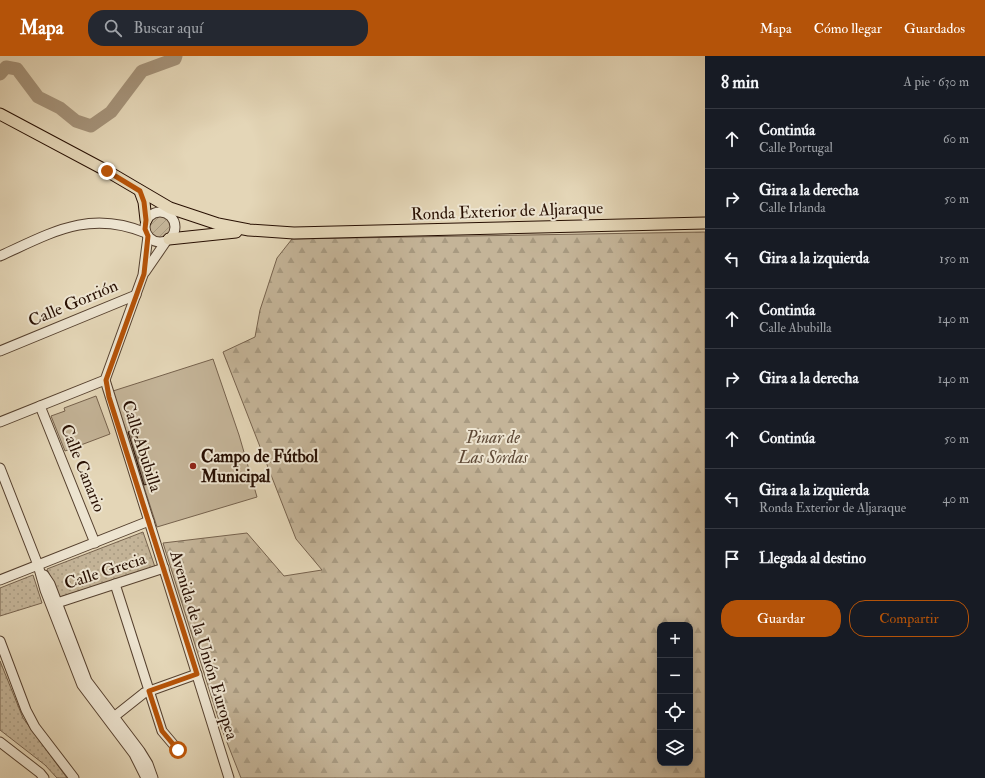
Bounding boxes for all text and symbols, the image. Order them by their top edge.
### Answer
search box [88,10,368,46]
text: Mapa [20,16,64,40]
icon: search [102,17,124,39]
text: Buscar aquí [134,19,203,38]
text: Mapa [760,20,792,37]
text: Cómo llegar [814,20,882,37]
text: Guardados [904,20,965,37]
text: 8 min [721,72,759,93]
text: A pie · 630 m [904,74,969,90]
text: Continúa [759,121,815,140]
icon: ahead [721,128,743,150]
text: 60 m [943,131,969,147]
text: Calle Portugal [759,140,833,156]
route end [98,162,116,180]
text: Gira a la derecha [759,181,859,200]
icon: right [721,188,743,210]
text: 50 m [944,191,969,207]
street label: Ronda Exterior de Aljaraque [411,197,603,225]
text: Calle Irlanda [759,200,826,216]
icon: left [721,248,743,270]
text: Gira a la izquierda [759,249,869,268]
text: 150 m [939,251,969,267]
street label: Calle Gorrión [25,275,121,331]
text: Continúa [759,301,815,320]
icon: ahead [721,308,743,330]
text: 140 m [938,311,969,327]
text: Calle Abubilla [759,320,832,336]
icon: right [721,368,743,390]
text: Gira a la derecha [759,369,859,388]
text: 140 m [938,371,969,387]
street label: Calle Abubilla [117,398,167,495]
street label: Calle Canario [56,421,110,515]
park label: Pinar de Las Sordas [457,427,528,468]
icon: ahead [721,428,743,450]
text: Continúa [759,429,815,448]
text: 50 m [944,431,969,447]
place label: Campo de Fútbol Municipal [200,446,319,488]
marker: Campo de Fútbol Municipal [188,461,198,471]
text: Gira a la izquierda [759,481,869,500]
icon: left [721,488,743,510]
text: 40 m [943,491,969,507]
text: Ronda Exterior de Aljaraque [759,500,906,516]
street label: Avenida de la Unión Europea [164,547,243,743]
street label: Calle Grecia [61,548,150,594]
icon: arrive [721,548,743,570]
text: Llegada al destino [759,549,866,568]
button: Guardar [721,600,841,637]
button: Compartir [849,600,969,637]
map controls [657,622,693,766]
button: + [657,622,693,658]
button: − [657,658,693,694]
button: locate [657,694,693,730]
button: layers [657,730,693,766]
route start [169,741,187,759]

